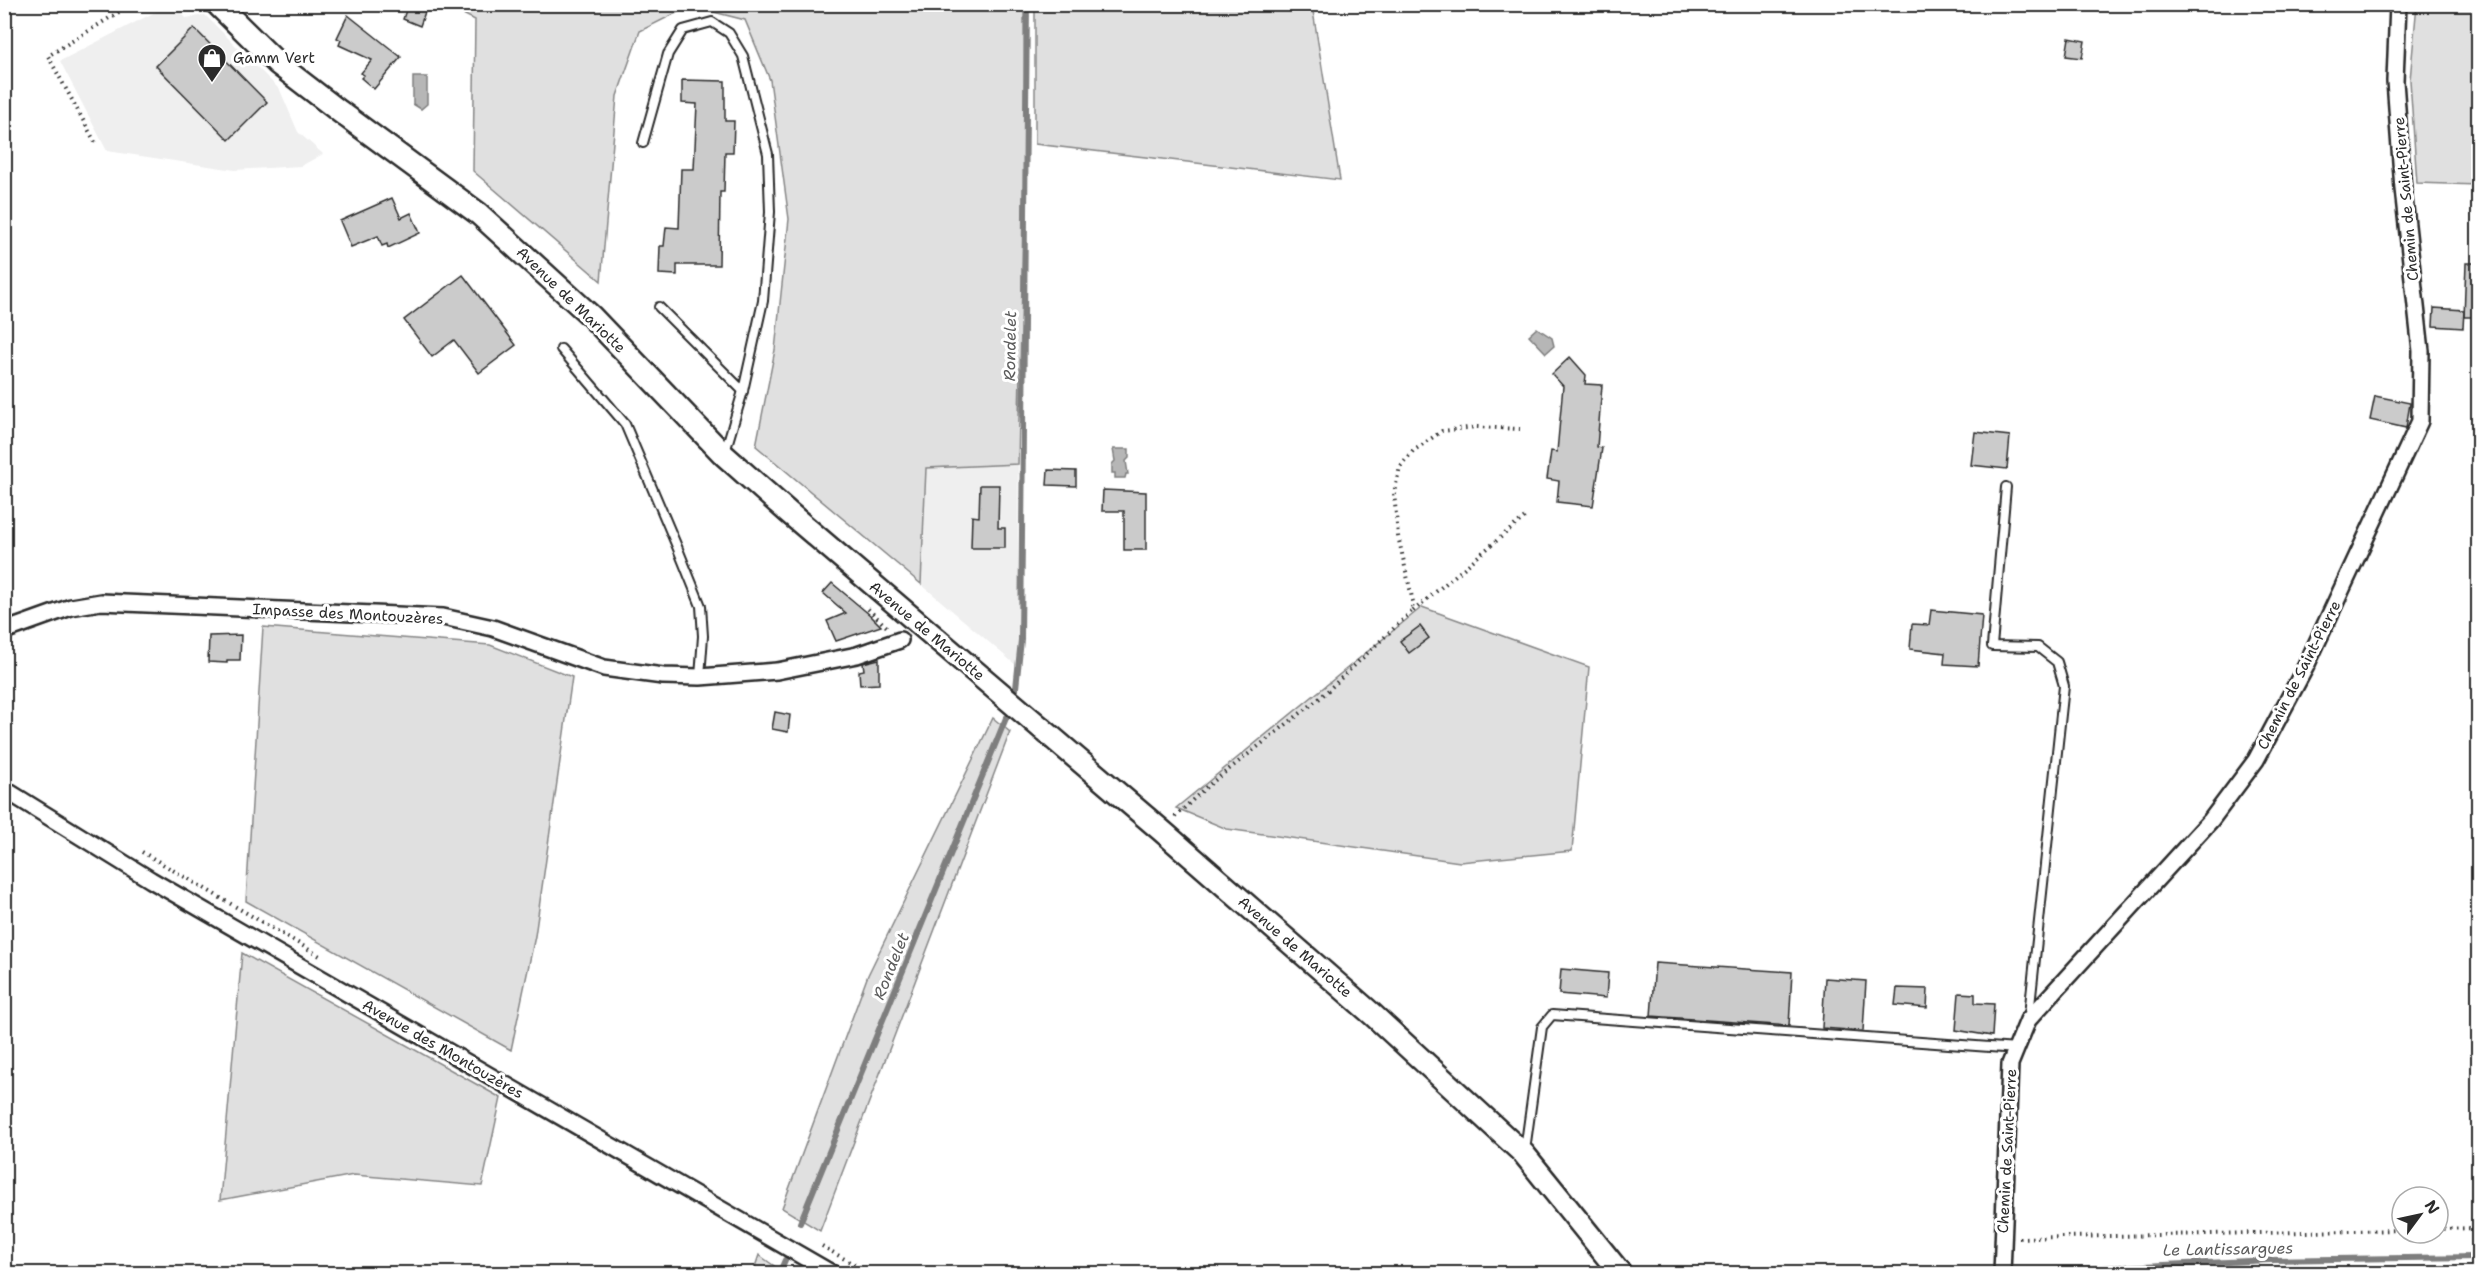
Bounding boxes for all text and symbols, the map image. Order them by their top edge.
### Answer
shop icon: Gamm Vert [196,42,228,84]
place label: Gamm Vert [233,48,315,68]
street label: Chemin de Saint-Pierre [2389,116,2423,282]
street label: Avenue de Mariotte [512,242,630,358]
water label: Rondelet [999,311,1021,381]
street label: Avenue de Mariotte [865,577,989,685]
street label: Chemin de Saint-Pierre [2253,597,2345,753]
street label: Impasse des Montouzères [252,599,444,629]
street label: Avenue de Mariotte [1234,892,1356,1002]
water label: Rondelet [868,929,914,1003]
street label: Avenue des Montouzères [359,995,527,1103]
street label: Chemin de Saint-Pierre [1993,1068,2021,1234]
north arrow [2390,1185,2450,1245]
text: N [2420,1196,2444,1218]
water label: Le Lantissargues [2162,1237,2294,1261]

